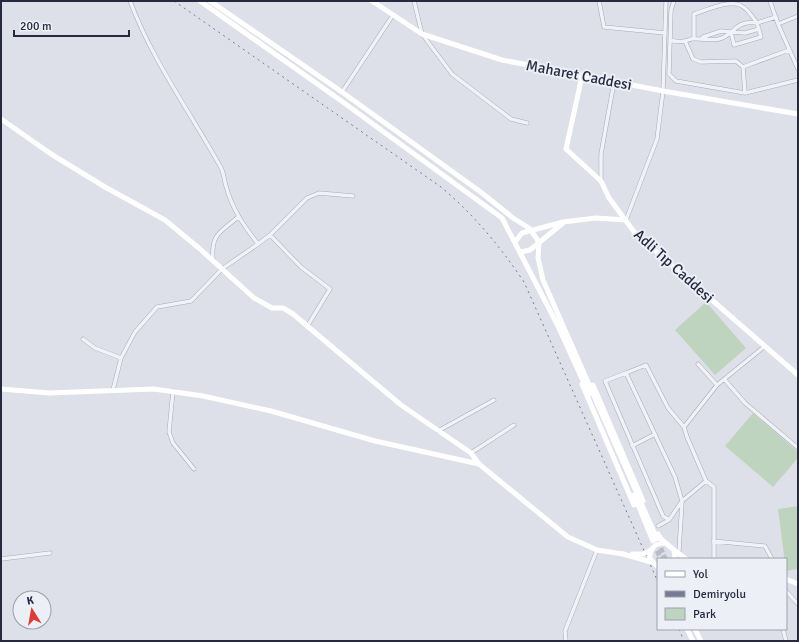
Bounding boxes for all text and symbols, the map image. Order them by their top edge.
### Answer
scale bar [14,12,129,38]
text: 200 m [20,19,52,34]
street label: Maharet Caddesi [525,56,633,94]
street label: Adli Tıp Caddesi [630,225,718,307]
legend [657,558,787,630]
text: Yol [693,567,709,582]
text: Demiryolu [693,587,746,602]
north arrow [12,590,52,630]
text: K [26,594,35,608]
text: Park [693,607,716,622]

